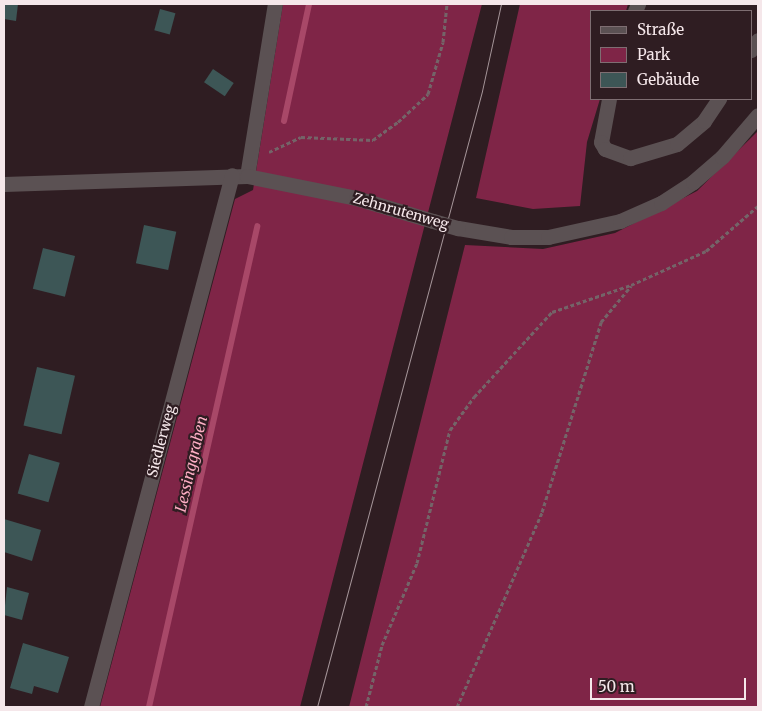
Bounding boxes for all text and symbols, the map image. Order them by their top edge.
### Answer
legend [590,10,752,100]
text: Straße [637,20,684,39]
text: Park [637,45,670,64]
text: Gebäude [637,70,699,89]
street label: Zehnrutenweg [351,189,451,233]
street label: Siedlerweg [143,403,179,479]
water label: Lessinggraben [171,414,211,514]
scale bar [592,668,748,700]
text: 50 m [598,677,635,696]

